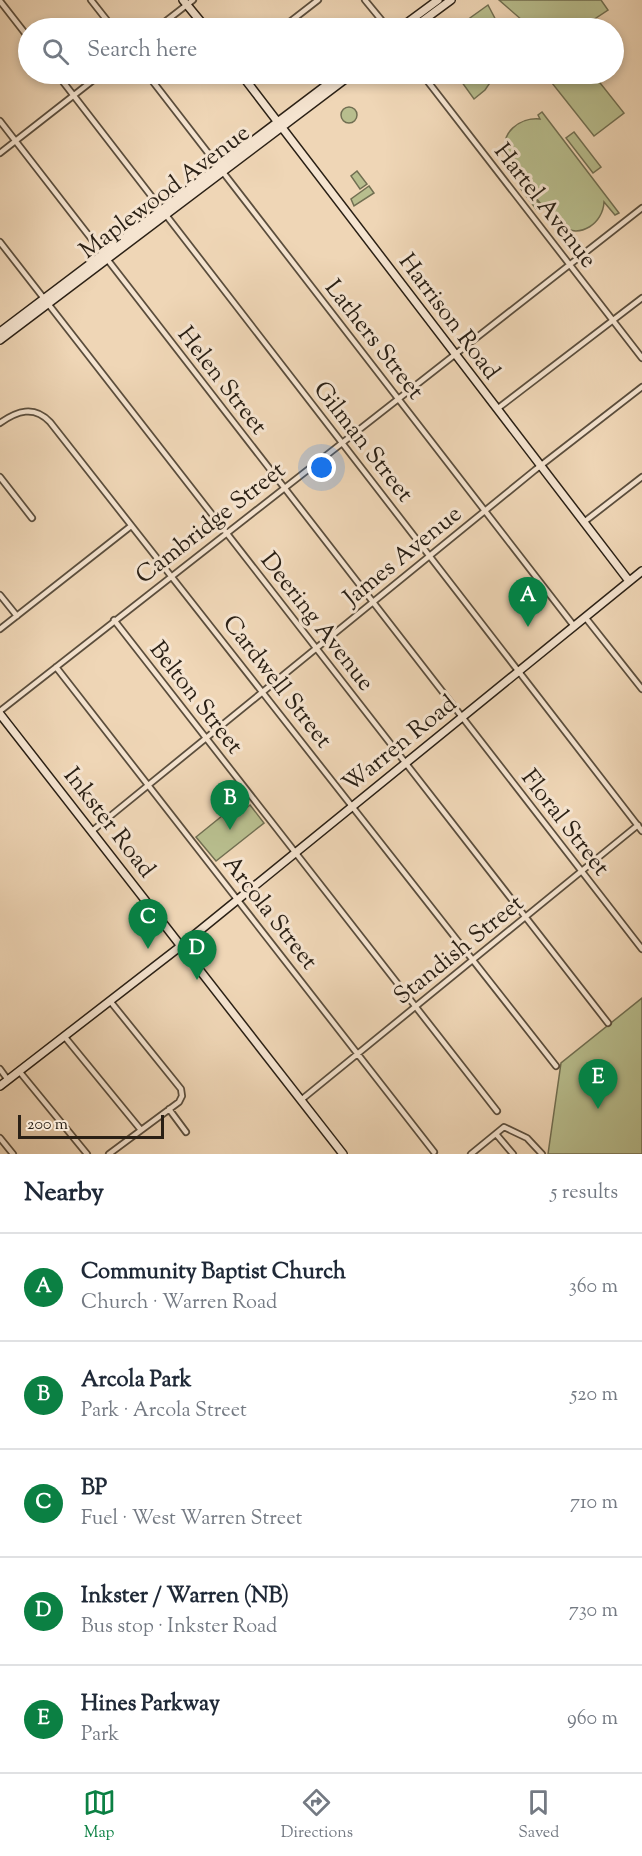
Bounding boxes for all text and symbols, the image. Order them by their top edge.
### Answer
search box [18,18,624,84]
icon: search [39,35,72,68]
text: Search here [87,35,197,67]
street label: Maplewood Avenue [73,117,258,268]
street label: Hartel Avenue [485,137,604,276]
street label: Harrison Road [390,247,507,388]
street label: Lathers Street [316,273,431,407]
street label: Helen Street [168,320,275,443]
street label: Gilman Street [304,375,421,510]
your location [307,453,336,482]
street label: Cambridge Street [129,454,293,593]
street label: James Avenue [335,498,470,616]
street label: Deering Avenue [251,546,382,699]
pin: A [508,578,548,627]
street label: Cardwell Street [214,608,339,756]
street label: Belton Street [140,634,250,762]
street label: Warren Road [336,688,465,801]
street label: Inkster Road [54,761,163,886]
street label: Floral Street [512,763,617,884]
pin: B [210,780,250,830]
street label: Arcola Street [214,849,325,978]
street label: Standish Street [387,887,532,1014]
pin: C [128,900,168,949]
pin: D [178,930,216,980]
pin: E [578,1060,618,1109]
scale bar [18,1112,164,1140]
text: 200 m [27,1114,68,1137]
text: Nearby [24,1175,104,1212]
text: 5 results [551,1179,618,1208]
text: Community Baptist Church [81,1257,346,1289]
text: A [35,1273,52,1302]
text: 360 m [569,1273,618,1302]
text: Church · Warren Road [81,1289,277,1318]
text: Arcola Park [81,1365,192,1397]
text: B [37,1381,50,1410]
text: 520 m [570,1381,618,1410]
text: Park · Arcola Street [81,1397,247,1426]
text: BP [81,1473,107,1505]
text: C [35,1489,52,1518]
text: 710 m [570,1489,618,1518]
text: Fuel · West Warren Street [81,1505,302,1534]
text: Inkster / Warren (NB) [81,1581,289,1613]
text: D [36,1597,51,1626]
text: 730 m [569,1597,618,1626]
text: Bus stop · Inkster Road [81,1613,277,1642]
text: Hines Parkway [81,1689,220,1721]
text: E [37,1705,50,1734]
text: 960 m [567,1705,618,1734]
text: Park [81,1721,119,1750]
tab: Map [83,1786,116,1845]
tab: Directions [281,1786,353,1845]
tab: Saved [518,1786,559,1845]

